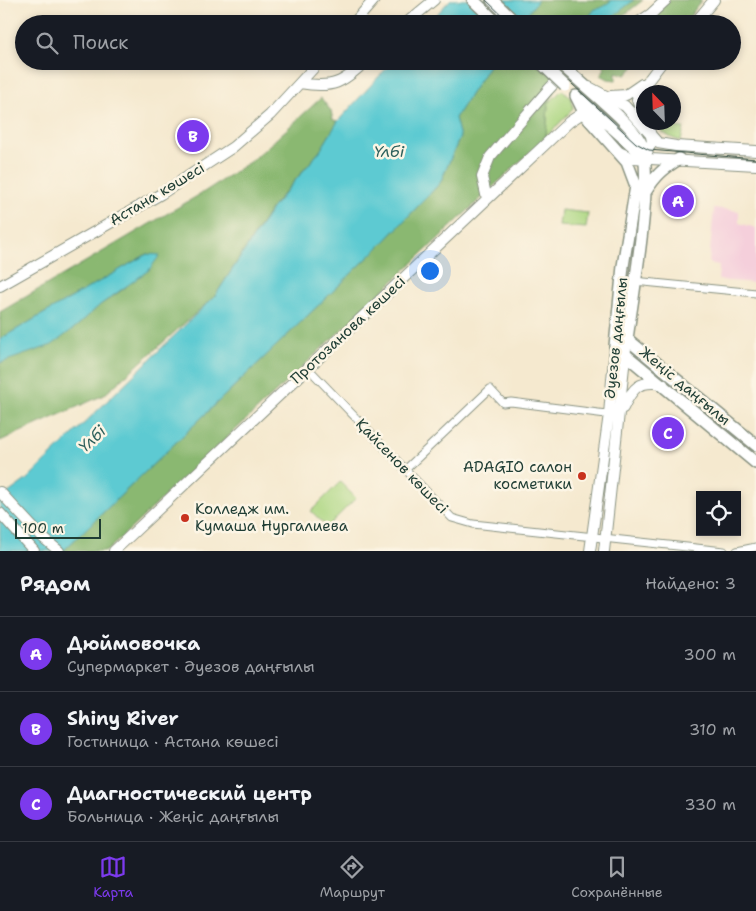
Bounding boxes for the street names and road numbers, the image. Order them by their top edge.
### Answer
street label: Астана көшесі [106,158,208,230]
street label: Протозанова көшесі [286,271,410,389]
street label: Әуезов даңғылы [600,276,632,400]
street label: Жеңіс даңғылы [635,342,735,430]
street label: Қайсенов көшесі [351,414,453,518]

